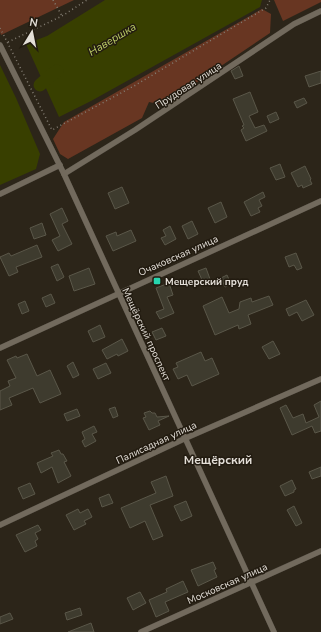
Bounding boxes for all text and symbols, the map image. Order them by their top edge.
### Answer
north arrow [12,12,52,52]
text: N [28,15,39,31]
water label: Навершка [86,19,139,60]
street label: Прудовая улица [153,59,225,113]
street label: Очаковская улица [136,232,221,280]
place label: Мещерский пруд [165,275,248,289]
marker: Мещерский пруд [152,276,162,286]
street label: Мещёрский проспект [118,286,174,384]
street label: Палисадная улица [114,418,199,468]
district label: Мещёрский [184,452,252,468]
street label: Московская улица [185,560,270,608]

